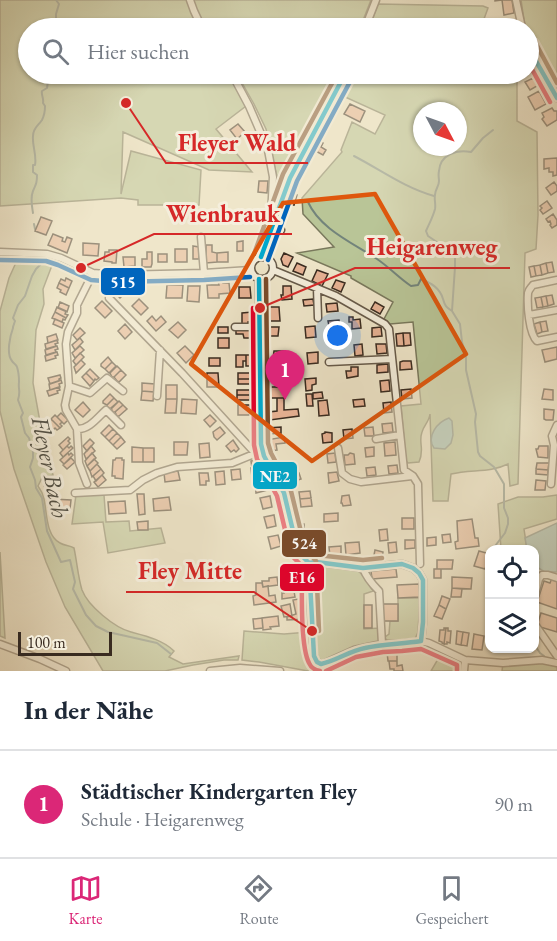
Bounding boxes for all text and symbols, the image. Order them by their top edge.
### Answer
search box [18,18,539,84]
icon: search [39,35,72,68]
text: Hier suchen [87,37,190,66]
north arrow [413,102,467,156]
callout: Fleyer Wald [166,121,308,163]
text: Fleyer Wald [178,127,297,159]
callout: Wienbrauk [154,192,292,234]
text: Wienbrauk [166,198,281,229]
callout: Heigarenweg [355,226,510,268]
text: Heigarenweg [366,231,499,263]
line badge: 515 [100,267,146,296]
text: 515 [110,272,136,293]
your location [323,321,352,350]
pin: 1 [266,350,304,400]
water label: Fleyer Bach [24,412,76,521]
line badge: NE2 [252,461,298,490]
text: NE2 [260,466,291,487]
line badge: 524 [281,529,327,558]
text: 524 [291,533,317,554]
map controls [485,545,539,653]
button: locate [485,545,539,599]
callout: Fley Mitte [126,550,254,592]
text: Fley Mitte [138,555,242,587]
line badge: E16 [279,563,325,592]
text: E16 [289,567,316,588]
button: layers [485,599,539,653]
scale bar [18,629,112,656]
text: 100 m [27,632,66,653]
text: In der Nähe [24,693,153,727]
text: Städtischer Kindergarten Fley [81,777,357,806]
text: 1 [38,791,49,817]
text: 90 m [494,791,533,817]
text: Schule · Heigarenweg [81,806,244,832]
tab: Karte [69,872,102,929]
tab: Route [239,872,278,929]
tab: Gespeichert [416,872,488,929]

